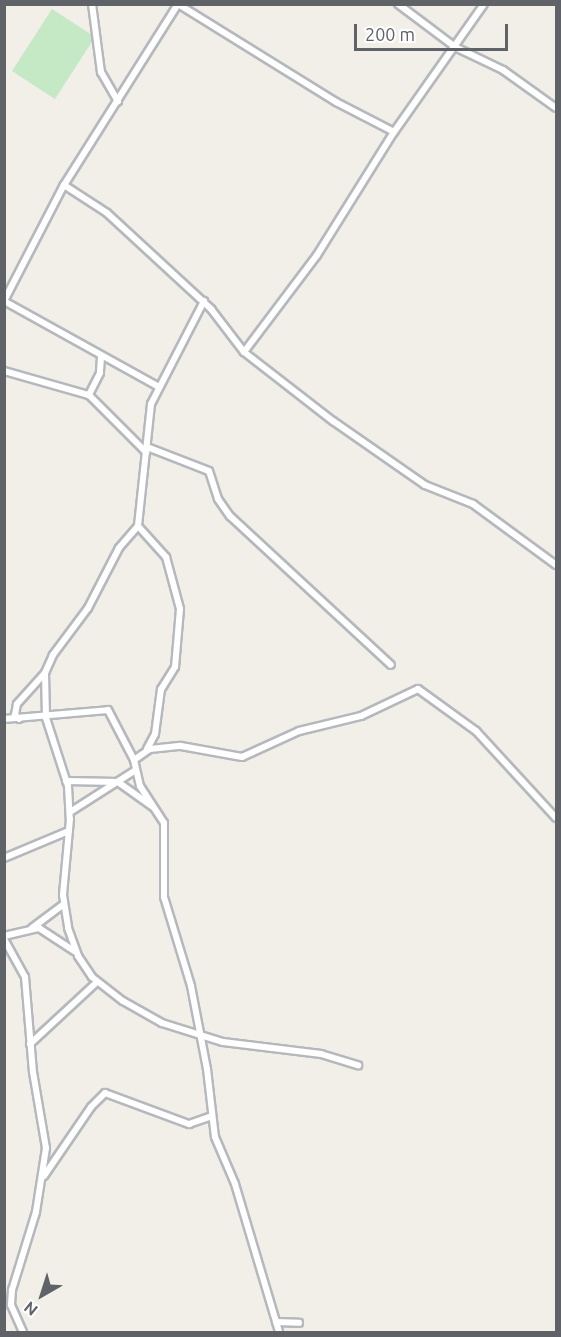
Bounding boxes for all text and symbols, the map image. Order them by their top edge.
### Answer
scale bar [357,12,512,50]
text: 200 m [365,24,415,44]
north arrow [12,1265,72,1325]
text: N [20,1298,41,1320]

